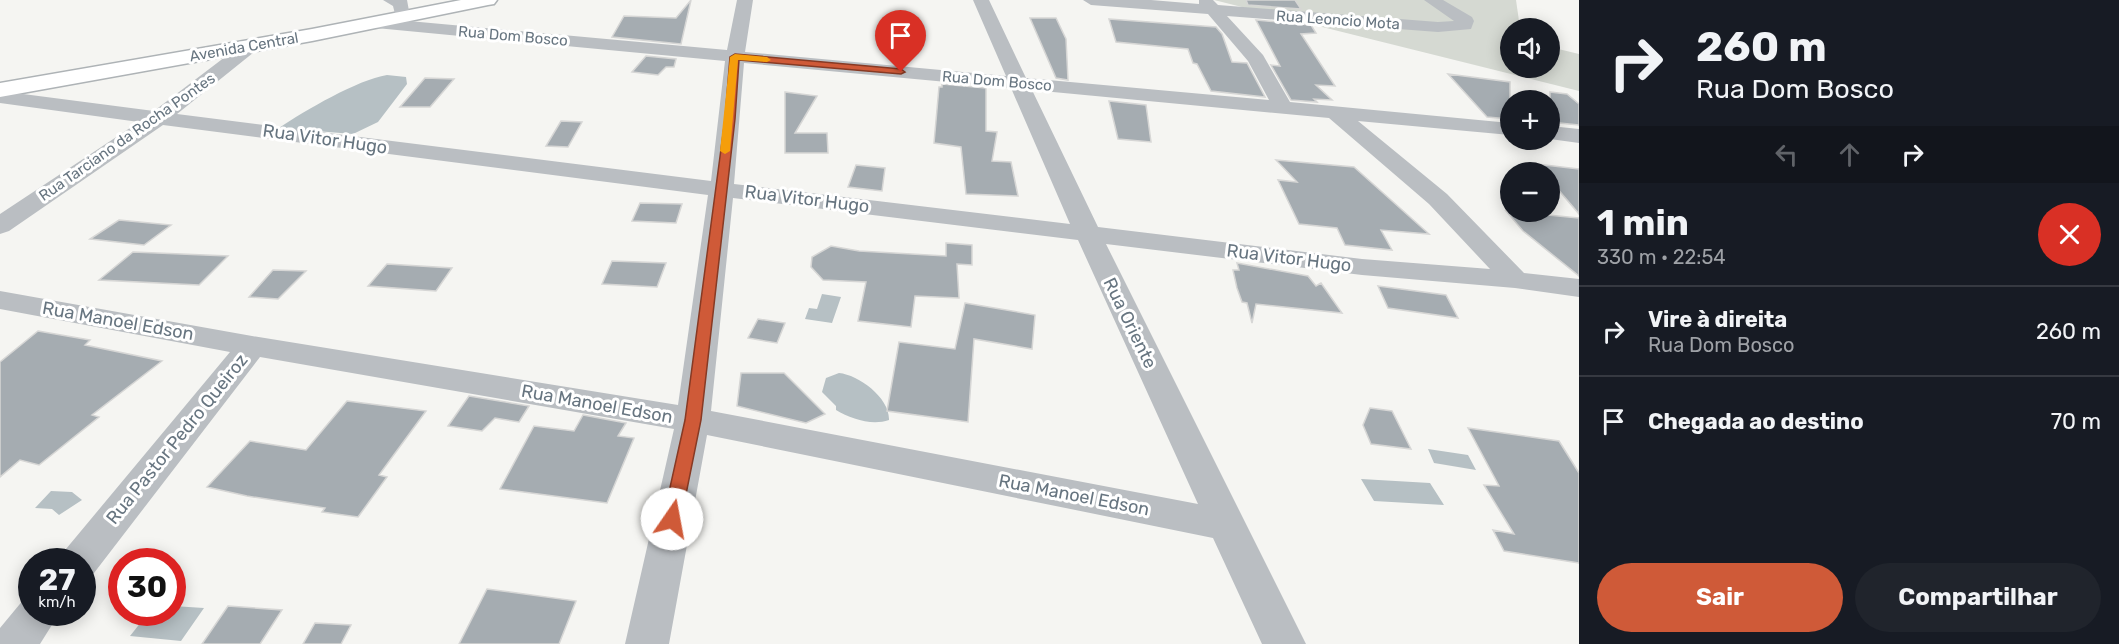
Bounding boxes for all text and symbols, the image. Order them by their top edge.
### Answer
street label: Rua Leoncio Mota [1276,7,1400,33]
pin [875,10,926,72]
map controls [1500,18,1560,222]
button: sound [1500,18,1560,78]
icon: arrive [884,19,917,52]
street label: Rua Dom Bosco [457,22,569,50]
text: 260 m [1696,22,1827,72]
icon: right [1597,24,1675,102]
street label: Avenida Central [188,29,300,65]
street label: Rua Dom Bosco [941,67,1053,95]
street label: Rua Tarciano da Rocha Pontes [36,69,219,205]
text: Rua Dom Bosco [1696,73,1894,105]
button: + [1500,90,1560,150]
street label: Rua Vitor Hugo [261,119,389,159]
icon: left [1770,138,1803,171]
icon: ahead [1833,138,1866,171]
icon: right [1896,138,1929,171]
button: − [1500,162,1560,222]
street label: Rua Vitor Hugo [743,180,871,218]
text: 1 min [1597,201,1689,244]
button: close [2038,203,2101,266]
street label: Rua Vitor Hugo [1225,239,1353,277]
text: 330 m · 22:54 [1597,245,1726,269]
street label: Rua Oriente [1099,274,1161,372]
street label: Rua Manoel Edson [41,297,195,345]
text: Vire à direita [1648,306,1787,333]
icon: right [1597,315,1630,348]
text: 260 m [2036,318,2101,345]
text: Rua Dom Bosco [1648,333,1795,357]
street label: Rua Pastor Pedro Queiroz [101,349,253,529]
street label: Rua Manoel Edson [520,380,674,428]
icon: arrive [1597,405,1630,438]
text: Chegada ao destino [1648,408,1864,435]
text: 70 m [2051,408,2101,435]
street label: Rua Manoel Edson [997,470,1151,520]
position arrow [640,487,704,551]
speed limit sign: 30 [108,548,186,626]
text: 27 [39,562,75,598]
button: Sair [1597,563,1843,632]
button: Compartilhar [1855,563,2101,632]
text: km/h [38,593,76,611]

